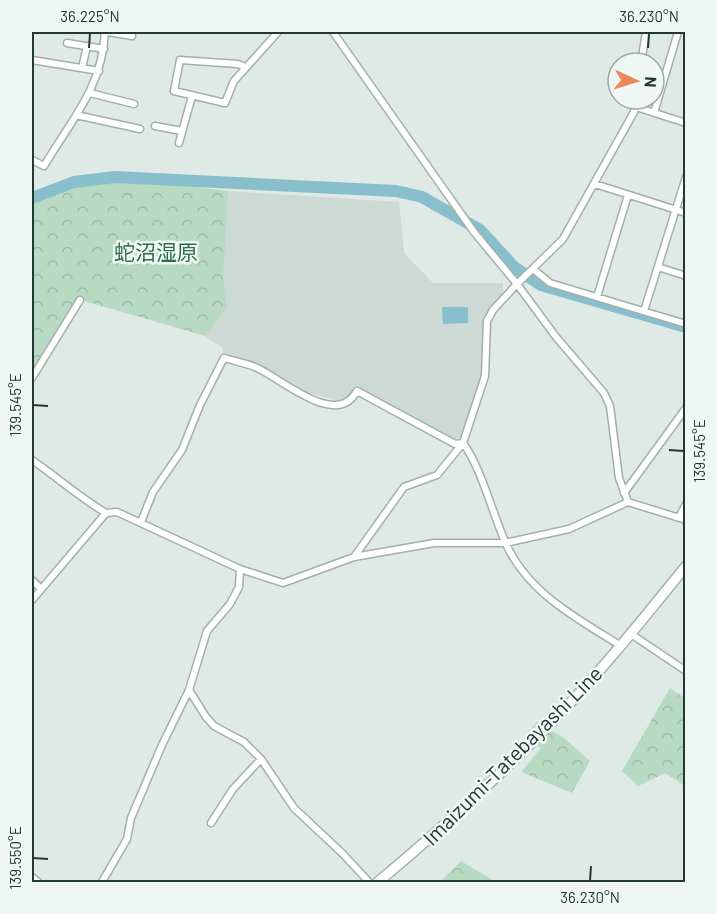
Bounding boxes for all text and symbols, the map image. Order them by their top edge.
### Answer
text: 36.225°N [60,7,120,25]
text: 36.230°N [619,7,679,25]
north arrow [606,51,666,111]
text: N [642,76,661,88]
park label: 蛇沼湿原 [114,239,198,264]
text: 139.545°E [6,373,24,437]
text: 139.545°E [690,419,708,483]
street label: Imaizumi-Tatebayashi Line [417,660,607,850]
text: 139.550°E [6,826,24,890]
text: 36.230°N [560,888,620,906]

